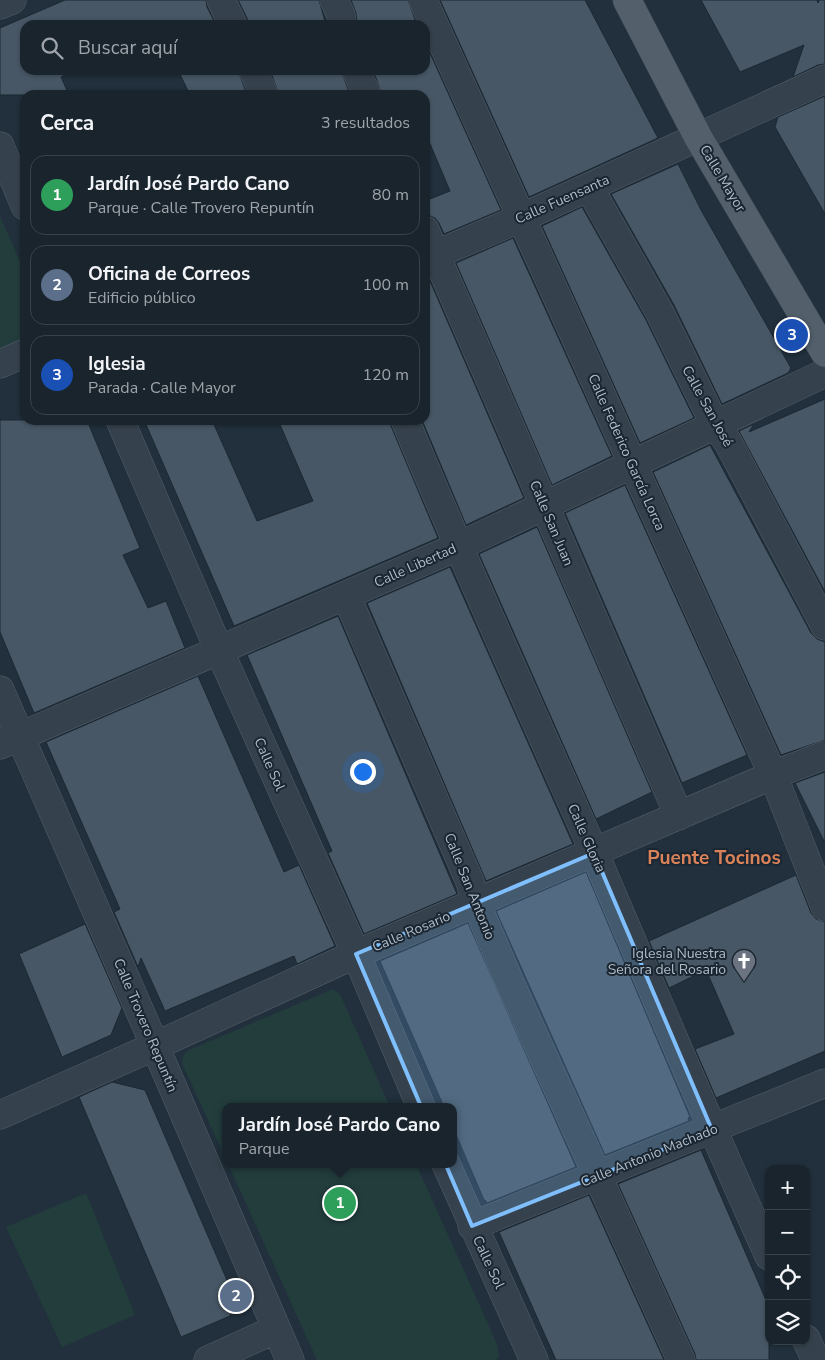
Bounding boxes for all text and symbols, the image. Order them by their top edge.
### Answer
search box [20,20,430,75]
icon: search [38,34,66,62]
text: Buscar aquí [78,35,177,61]
text: Cerca [40,109,94,137]
text: 3 resultados [321,112,410,134]
street label: Calle Mayor [695,141,750,215]
street label: Calle Fuensanta [512,170,612,229]
text: Jardín José Pardo Cano [88,171,289,197]
text: 1 [52,184,62,206]
text: 80 m [372,184,409,206]
text: Parque · Calle Trovero Repuntín [88,197,314,219]
text: Oficina de Correos [88,261,250,287]
text: 2 [52,274,62,296]
text: 100 m [362,274,409,296]
text: Edificio público [88,287,196,309]
pin: 3 [776,316,808,354]
text: Iglesia [88,351,146,377]
street label: Calle San José [677,362,738,450]
text: 3 [52,364,62,386]
text: 120 m [362,364,409,386]
street label: Calle Federico García Lorca [583,371,670,534]
text: Parada · Calle Mayor [88,377,236,399]
street label: Calle San Juan [525,477,578,569]
street label: Calle Libertad [371,539,459,592]
street label: Calle Sol [249,735,290,795]
your location [350,759,376,785]
street label: Calle Gloria [563,801,610,876]
street label: Calle San Antonio [440,830,500,942]
district label: Puente Tocinos [647,845,781,871]
street label: Calle Rosario [369,906,453,956]
place label: Iglesia Nuestra Señora del Rosario [608,944,726,979]
church icon: Iglesia Nuestra Señora del Rosario [731,948,757,982]
street label: Calle Trovero Repuntín [109,955,182,1095]
popup [222,1103,457,1168]
text: Jardín José Pardo Cano [239,1112,440,1138]
street label: Calle Antonio Machado [578,1119,721,1192]
text: Parque [239,1138,289,1160]
map controls [765,1165,810,1345]
button: + [765,1165,810,1210]
pin: 1 [324,1184,356,1222]
button: − [765,1210,810,1255]
street label: Calle Sol [468,1233,509,1293]
button: locate [765,1255,810,1300]
pin: 2 [220,1277,252,1315]
button: layers [765,1300,810,1345]

